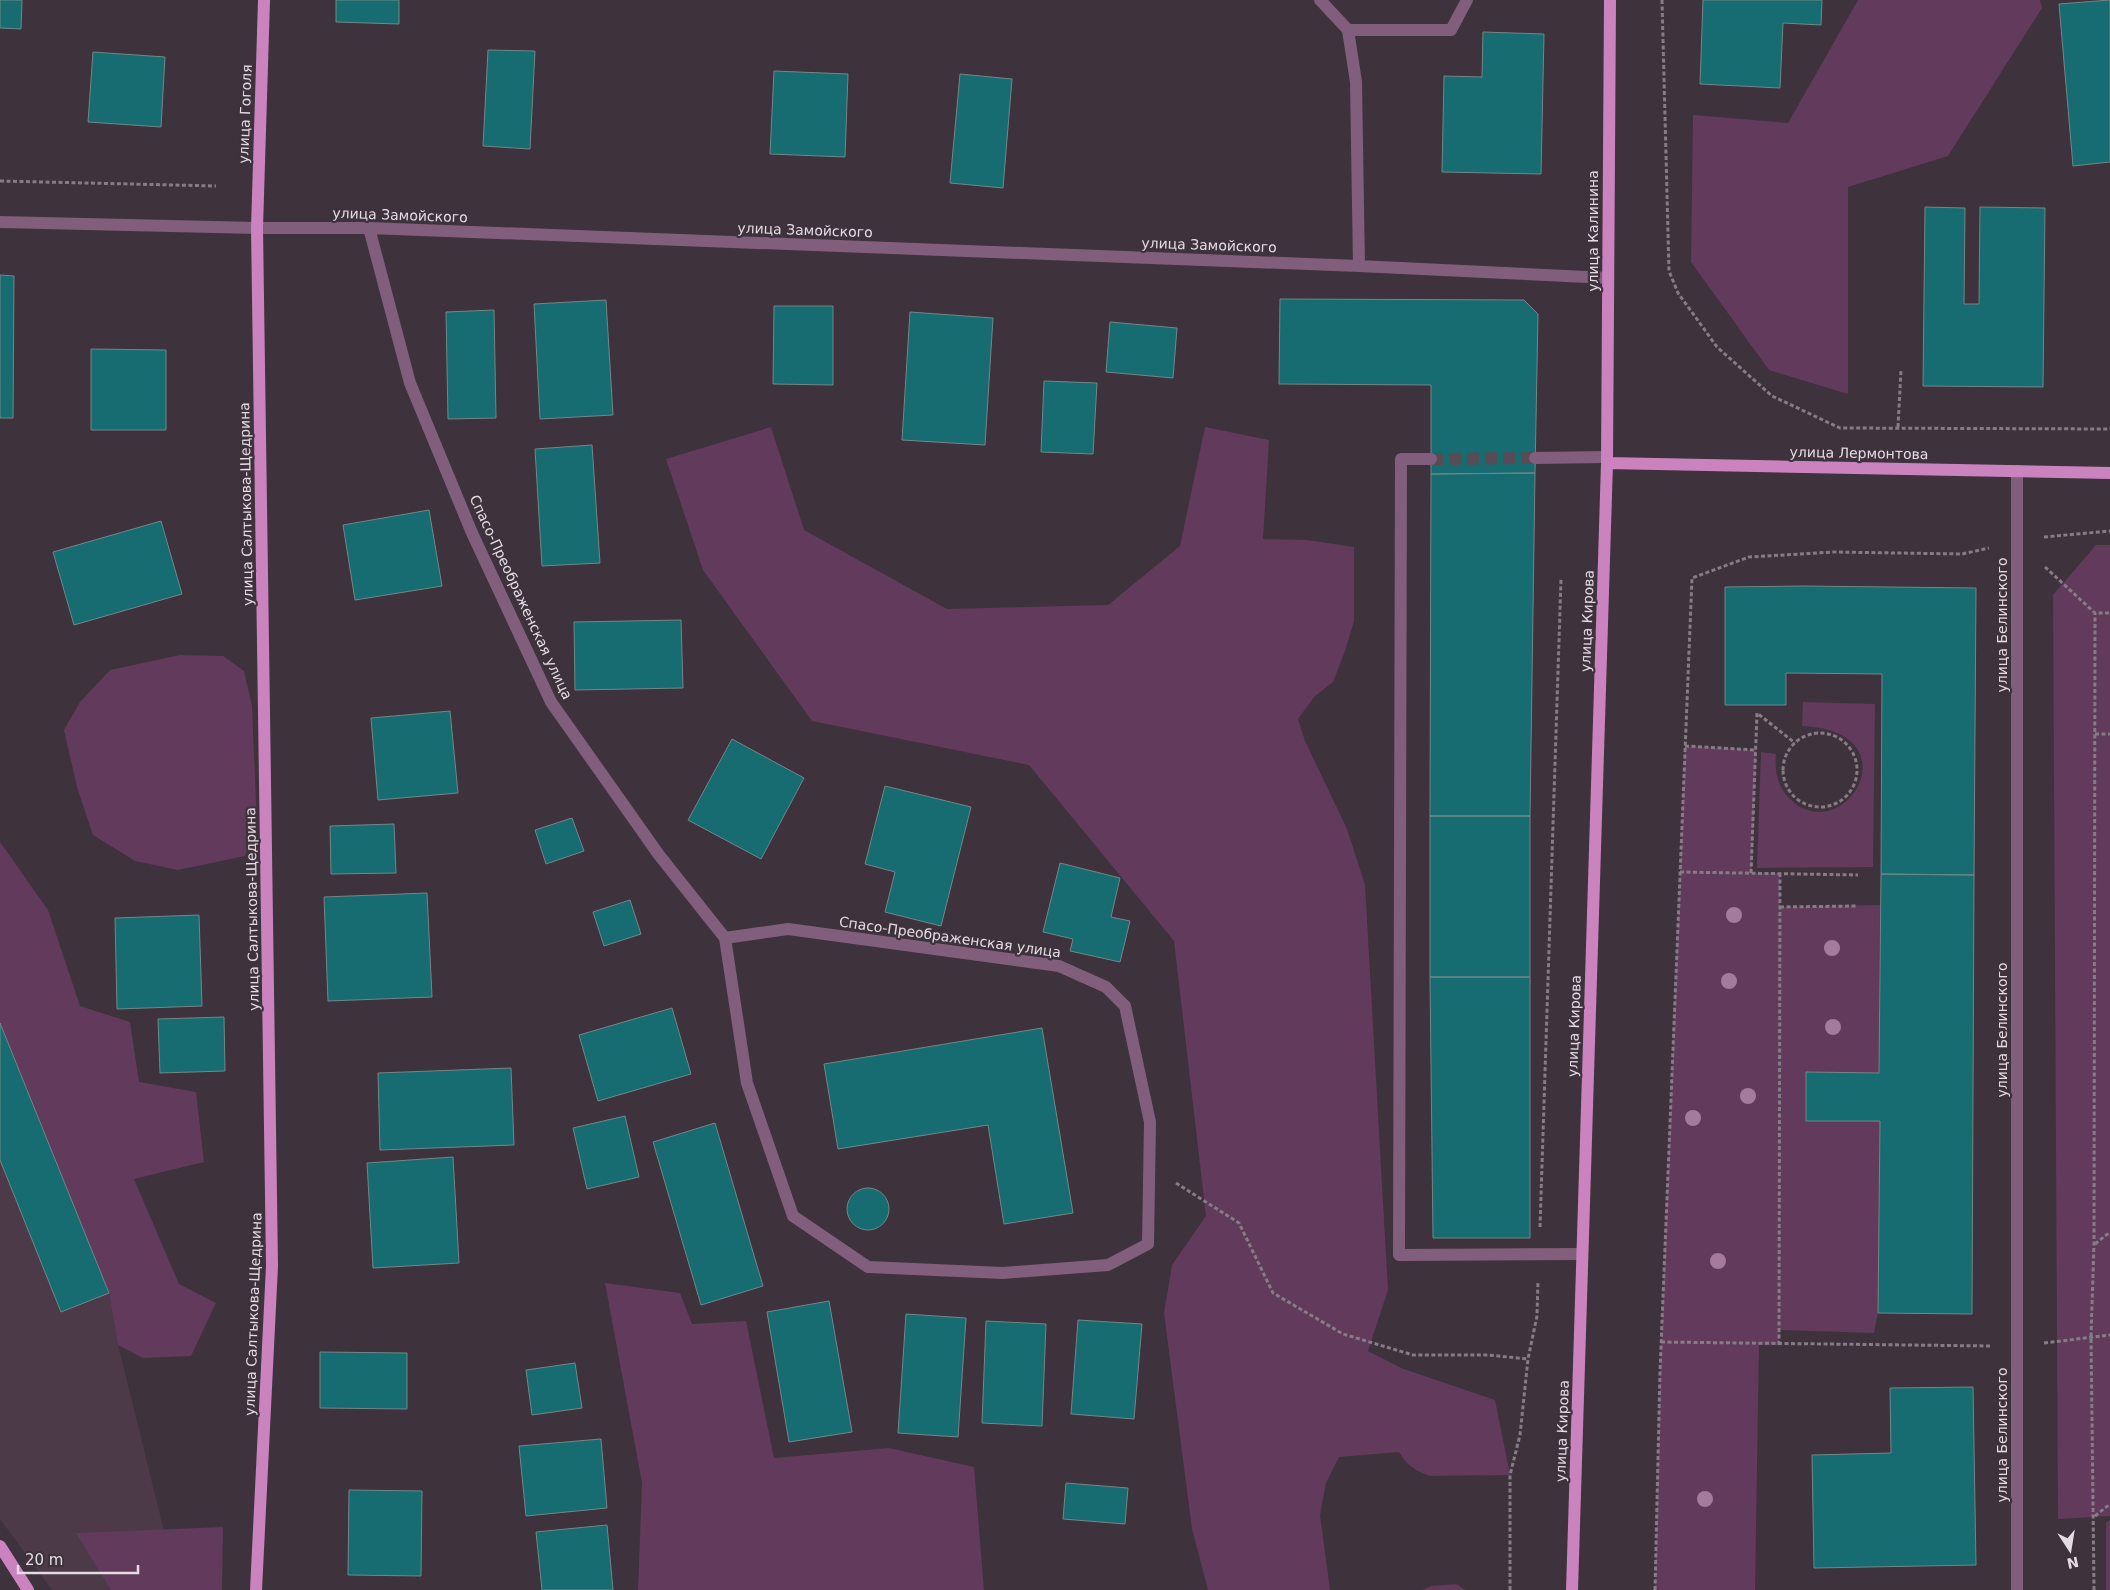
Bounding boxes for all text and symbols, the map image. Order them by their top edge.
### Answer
street label: улица Гоголя [235,64,255,164]
street label: улица Калинина [1585,170,1601,292]
street label: улица Замойского [332,205,468,225]
street label: улица Замойского [737,220,873,240]
street label: улица Замойского [1141,235,1277,255]
street label: улица Салтыкова-Щедрина [236,402,256,606]
street label: улица Лермонтова [1789,444,1929,462]
street label: Спасо-Преображенская улица [466,492,576,702]
street label: улица Белинского [1994,558,2010,692]
street label: улица Кирова [1577,570,1597,672]
street label: улица Салтыкова-Щедрина [242,807,262,1011]
street label: Спасо-Преображенская улица [838,913,1062,961]
street label: улица Белинского [1994,963,2010,1097]
street label: улица Кирова [1564,975,1584,1077]
street label: улица Салтыкова-Щедрина [241,1212,265,1416]
street label: улица Белинского [1994,1368,2010,1502]
street label: улица Кирова [1552,1380,1572,1482]
north arrow [2045,1525,2095,1575]
scale bar [18,1542,138,1574]
text: 20 m [25,1551,63,1569]
text: N [2065,1554,2080,1572]

